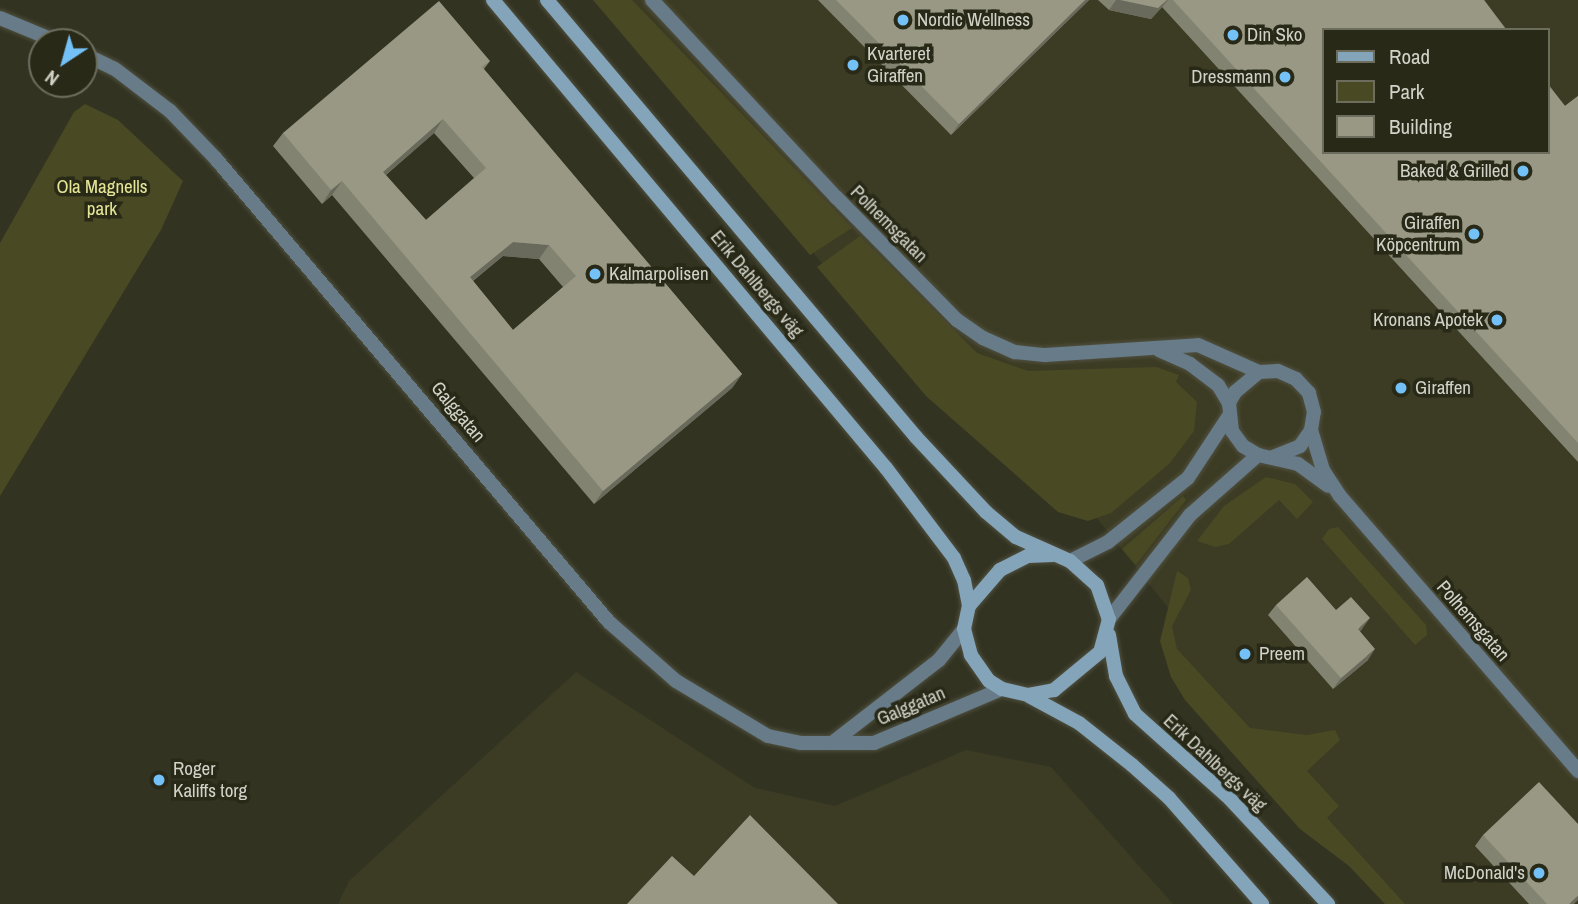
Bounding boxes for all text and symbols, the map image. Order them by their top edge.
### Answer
place label: Nordic Wellness [917,9,1030,31]
marker: Nordic Wellness [895,12,911,28]
place label: Din Sko [1247,24,1302,46]
marker: Din Sko [1225,27,1241,43]
north arrow [28,28,98,98]
legend [1322,28,1550,154]
text: Road [1389,42,1430,71]
place label: Kvarteret Giraffen [867,43,930,87]
marker: Kvarteret Giraffen [845,57,861,73]
text: N [40,65,64,92]
place label: Dressmann [1191,66,1271,88]
marker: Dressmann [1277,69,1293,85]
text: Park [1389,77,1424,106]
text: Building [1389,112,1452,141]
place label: Baked & Grilled [1400,160,1509,182]
marker: Baked & Grilled [1515,163,1531,179]
park label: Ola Magnells park [57,176,147,220]
street label: Polhemsgatan [846,181,932,267]
place label: Giraffen Köpcentrum [1376,212,1460,256]
street label: Erik Dahlbergs väg [706,226,808,342]
marker: Giraffen Köpcentrum [1466,226,1482,242]
place label: Kalmarpolisen [609,263,709,285]
marker: Kalmarpolisen [587,266,603,282]
place label: Kronans Apotek [1372,309,1483,331]
marker: Kronans Apotek [1489,312,1505,328]
street label: Galggatan [426,377,490,447]
place label: Giraffen [1415,377,1471,399]
marker: Giraffen [1393,380,1409,396]
street label: Polhemsgatan [1432,576,1514,666]
place label: Preem [1259,643,1305,665]
marker: Preem [1237,646,1253,662]
street label: Galggatan [873,681,949,731]
street label: Erik Dahlbergs väg [1159,709,1271,817]
place label: Roger Kaliffs torg [173,758,247,802]
marker: Roger Kaliffs torg [151,772,167,788]
place label: McDonald's [1444,862,1525,884]
marker: McDonald's [1531,865,1547,881]

